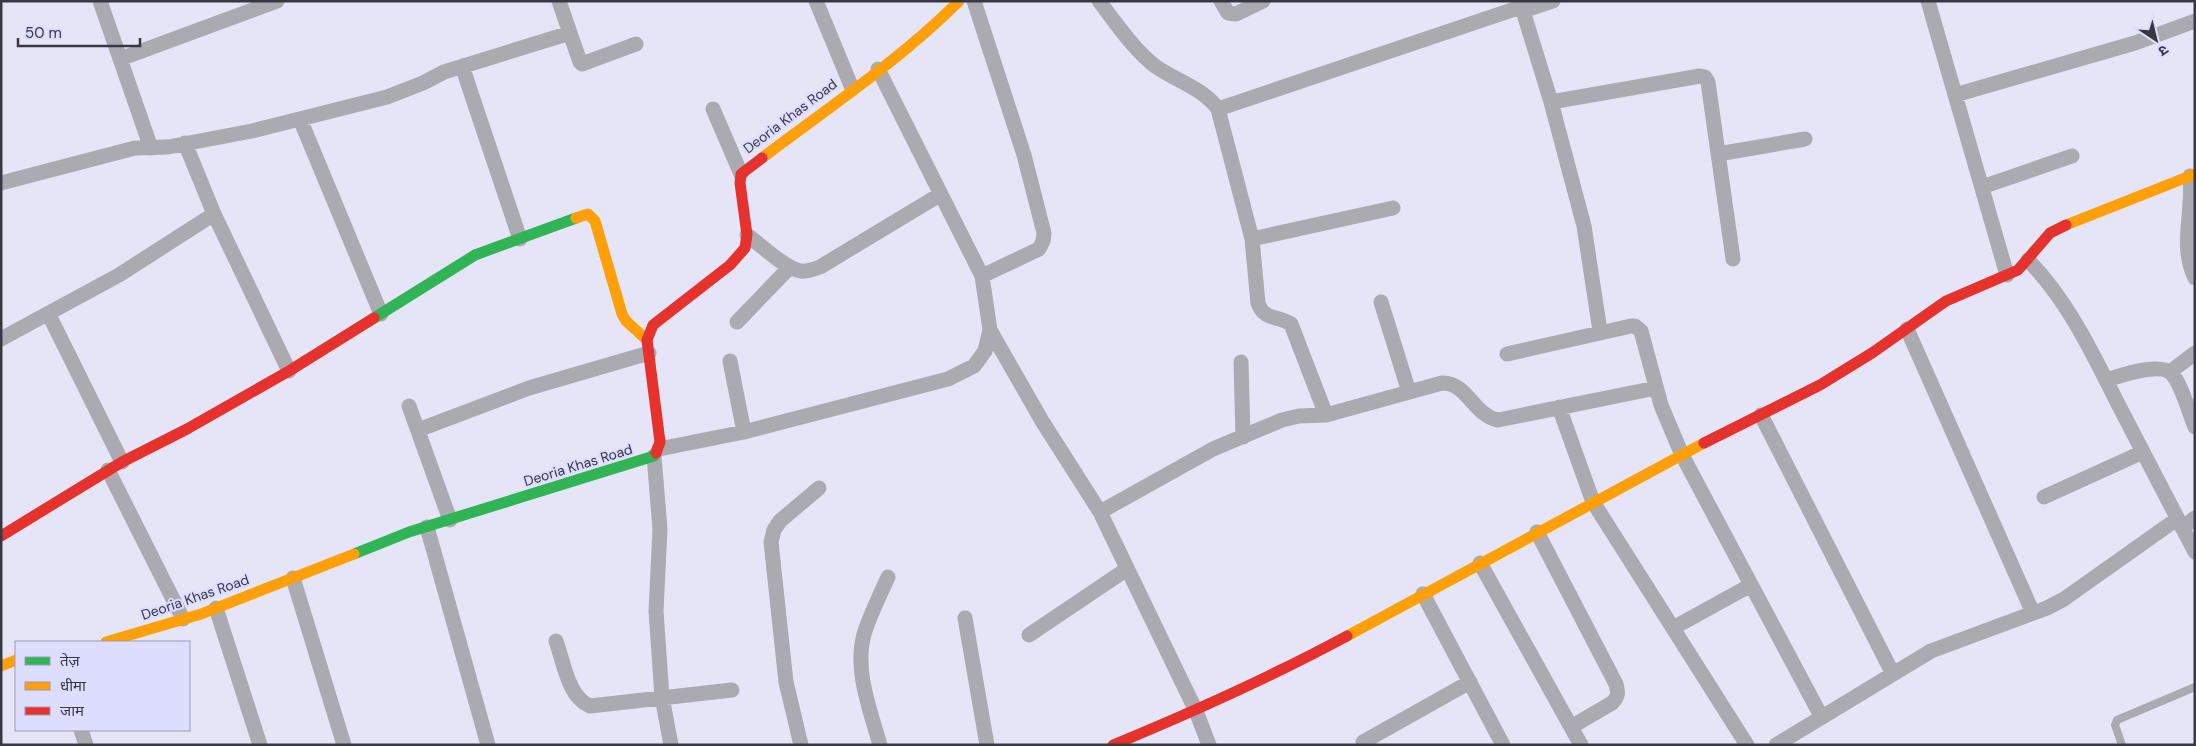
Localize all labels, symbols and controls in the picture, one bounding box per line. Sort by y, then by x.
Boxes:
scale bar [18,15,140,47]
north arrow [2131,15,2181,65]
text: 50 m [25,23,62,43]
text: उ [2154,41,2172,61]
street label: Deoria Khas Road [739,75,841,157]
street label: Deoria Khas Road [521,440,635,490]
street label: Deoria Khas Road [139,570,251,624]
legend [15,641,190,731]
text: तेज़ [60,651,81,671]
text: धीमा [60,676,87,696]
text: जाम [60,701,85,721]

